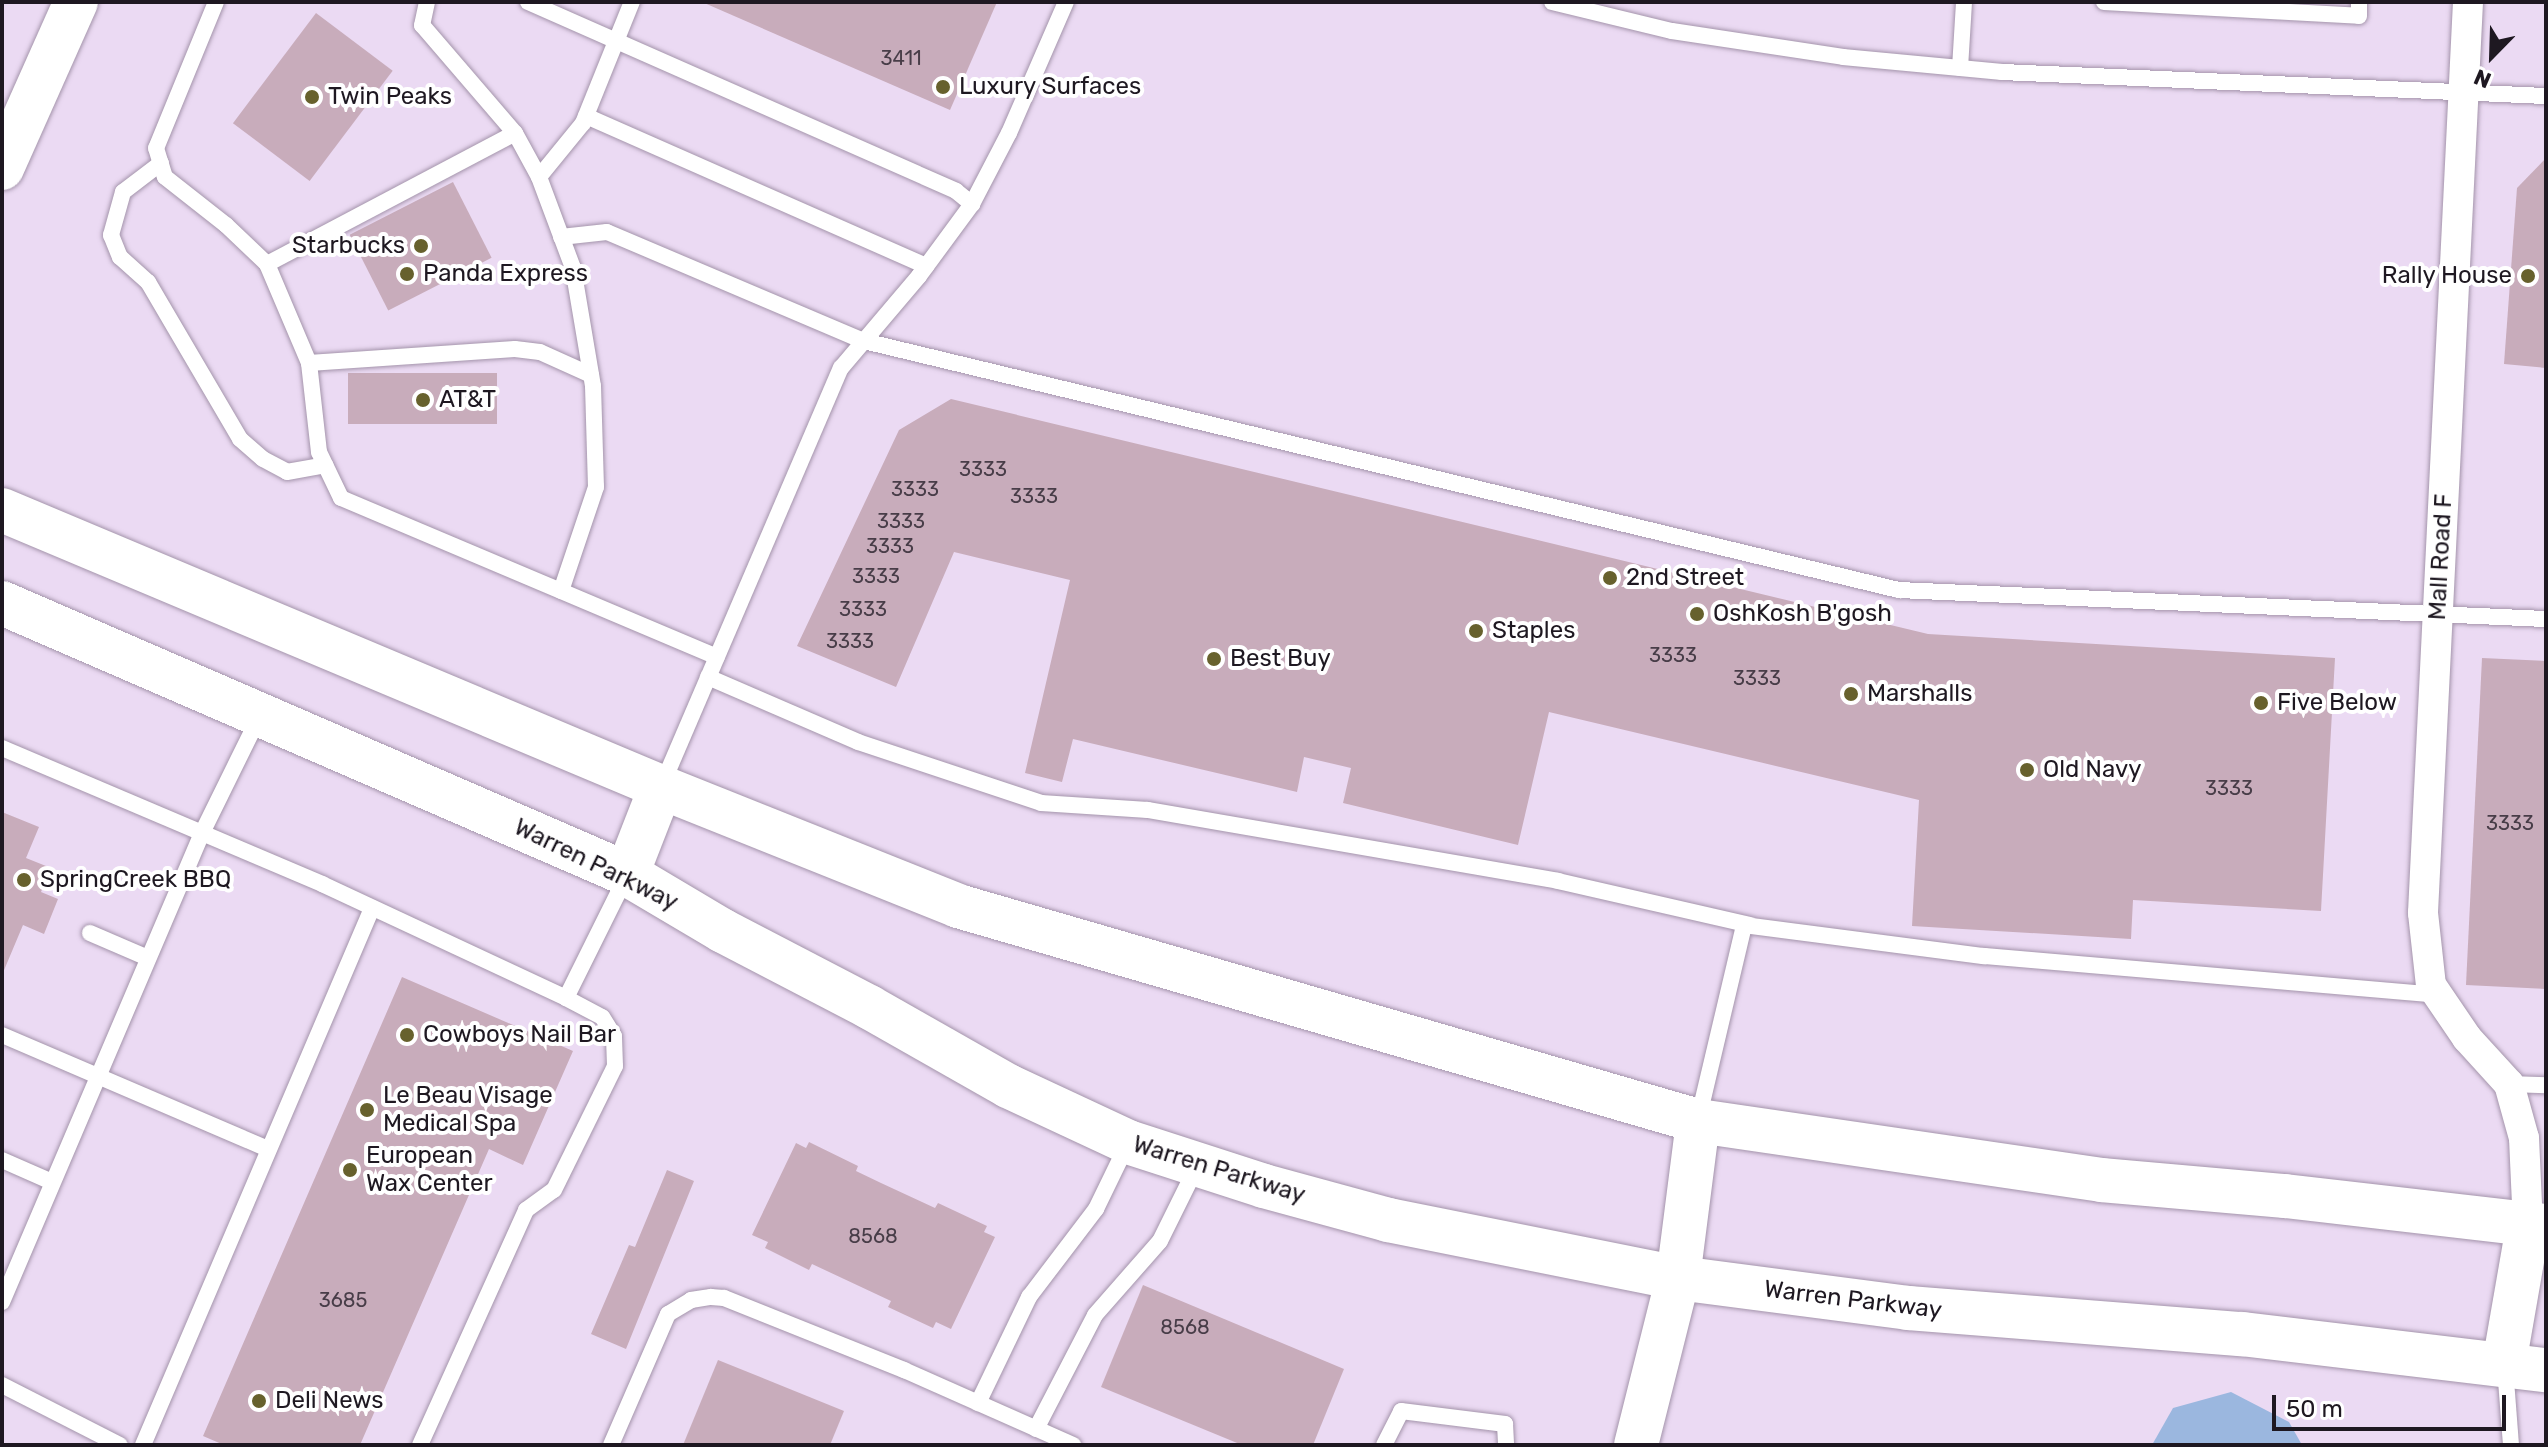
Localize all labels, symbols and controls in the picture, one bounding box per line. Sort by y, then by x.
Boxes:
north arrow [2452,16,2532,96]
house number: 3411 [880,46,922,70]
text: N [2470,63,2495,94]
place label: Luxury Surfaces [959,73,1142,101]
marker: Luxury Surfaces [934,78,952,96]
place label: Twin Peaks [328,83,452,111]
marker: Twin Peaks [303,88,321,106]
place label: Starbucks [292,232,405,260]
marker: Starbucks [412,237,430,255]
place label: Panda Express [423,260,588,288]
place label: Rally House [2381,262,2512,290]
marker: Panda Express [398,265,416,283]
marker: Rally House [2519,267,2537,285]
place label: AT&T [439,386,496,414]
marker: AT&T [414,391,432,409]
house number: 3333 [959,457,1007,481]
house number: 3333 [891,477,939,501]
house number: 3333 [1010,484,1058,508]
street label: Mall Road F [2423,493,2459,621]
house number: 3333 [877,509,925,533]
house number: 3333 [866,534,914,558]
house number: 3333 [852,564,900,588]
place label: 2nd Street [1626,564,1744,592]
marker: 2nd Street [1601,569,1619,587]
house number: 3333 [839,597,887,621]
place label: OshKosh B'gosh [1713,600,1892,628]
marker: OshKosh B'gosh [1688,605,1706,623]
place label: Staples [1492,617,1575,645]
marker: Staples [1467,622,1485,640]
house number: 3333 [826,629,874,653]
house number: 3333 [1649,643,1697,667]
place label: Best Buy [1230,645,1331,673]
marker: Best Buy [1205,650,1223,668]
house number: 3333 [1733,666,1781,690]
place label: Marshalls [1867,680,1972,708]
marker: Marshalls [1842,685,1860,703]
place label: Five Below [2277,689,2397,717]
marker: Five Below [2252,694,2270,712]
place label: Old Navy [2043,756,2141,784]
marker: Old Navy [2018,761,2036,779]
house number: 3333 [2205,776,2253,800]
house number: 3333 [2486,811,2534,835]
street label: Warren Parkway [509,813,683,917]
place label: SpringCreek BBQ [40,866,231,894]
marker: SpringCreek BBQ [15,871,33,889]
place label: Cowboys Nail Bar [423,1021,616,1049]
marker: Cowboys Nail Bar [398,1026,416,1044]
place label: Le Beau Visage Medical Spa [383,1082,553,1138]
marker: Le Beau Visage Medical Spa [358,1101,376,1119]
street label: Warren Parkway [1129,1130,1309,1210]
place label: European Wax Center [366,1142,492,1198]
marker: European Wax Center [341,1161,359,1179]
house number: 8568 [848,1224,898,1248]
street label: Warren Parkway [1762,1275,1944,1325]
house number: 3685 [319,1288,367,1312]
house number: 8568 [1160,1315,1210,1339]
scale bar [2276,1379,2510,1429]
place label: Deli News [275,1387,383,1415]
marker: Deli News [250,1392,268,1410]
text: 50 m [2286,1395,2343,1423]

